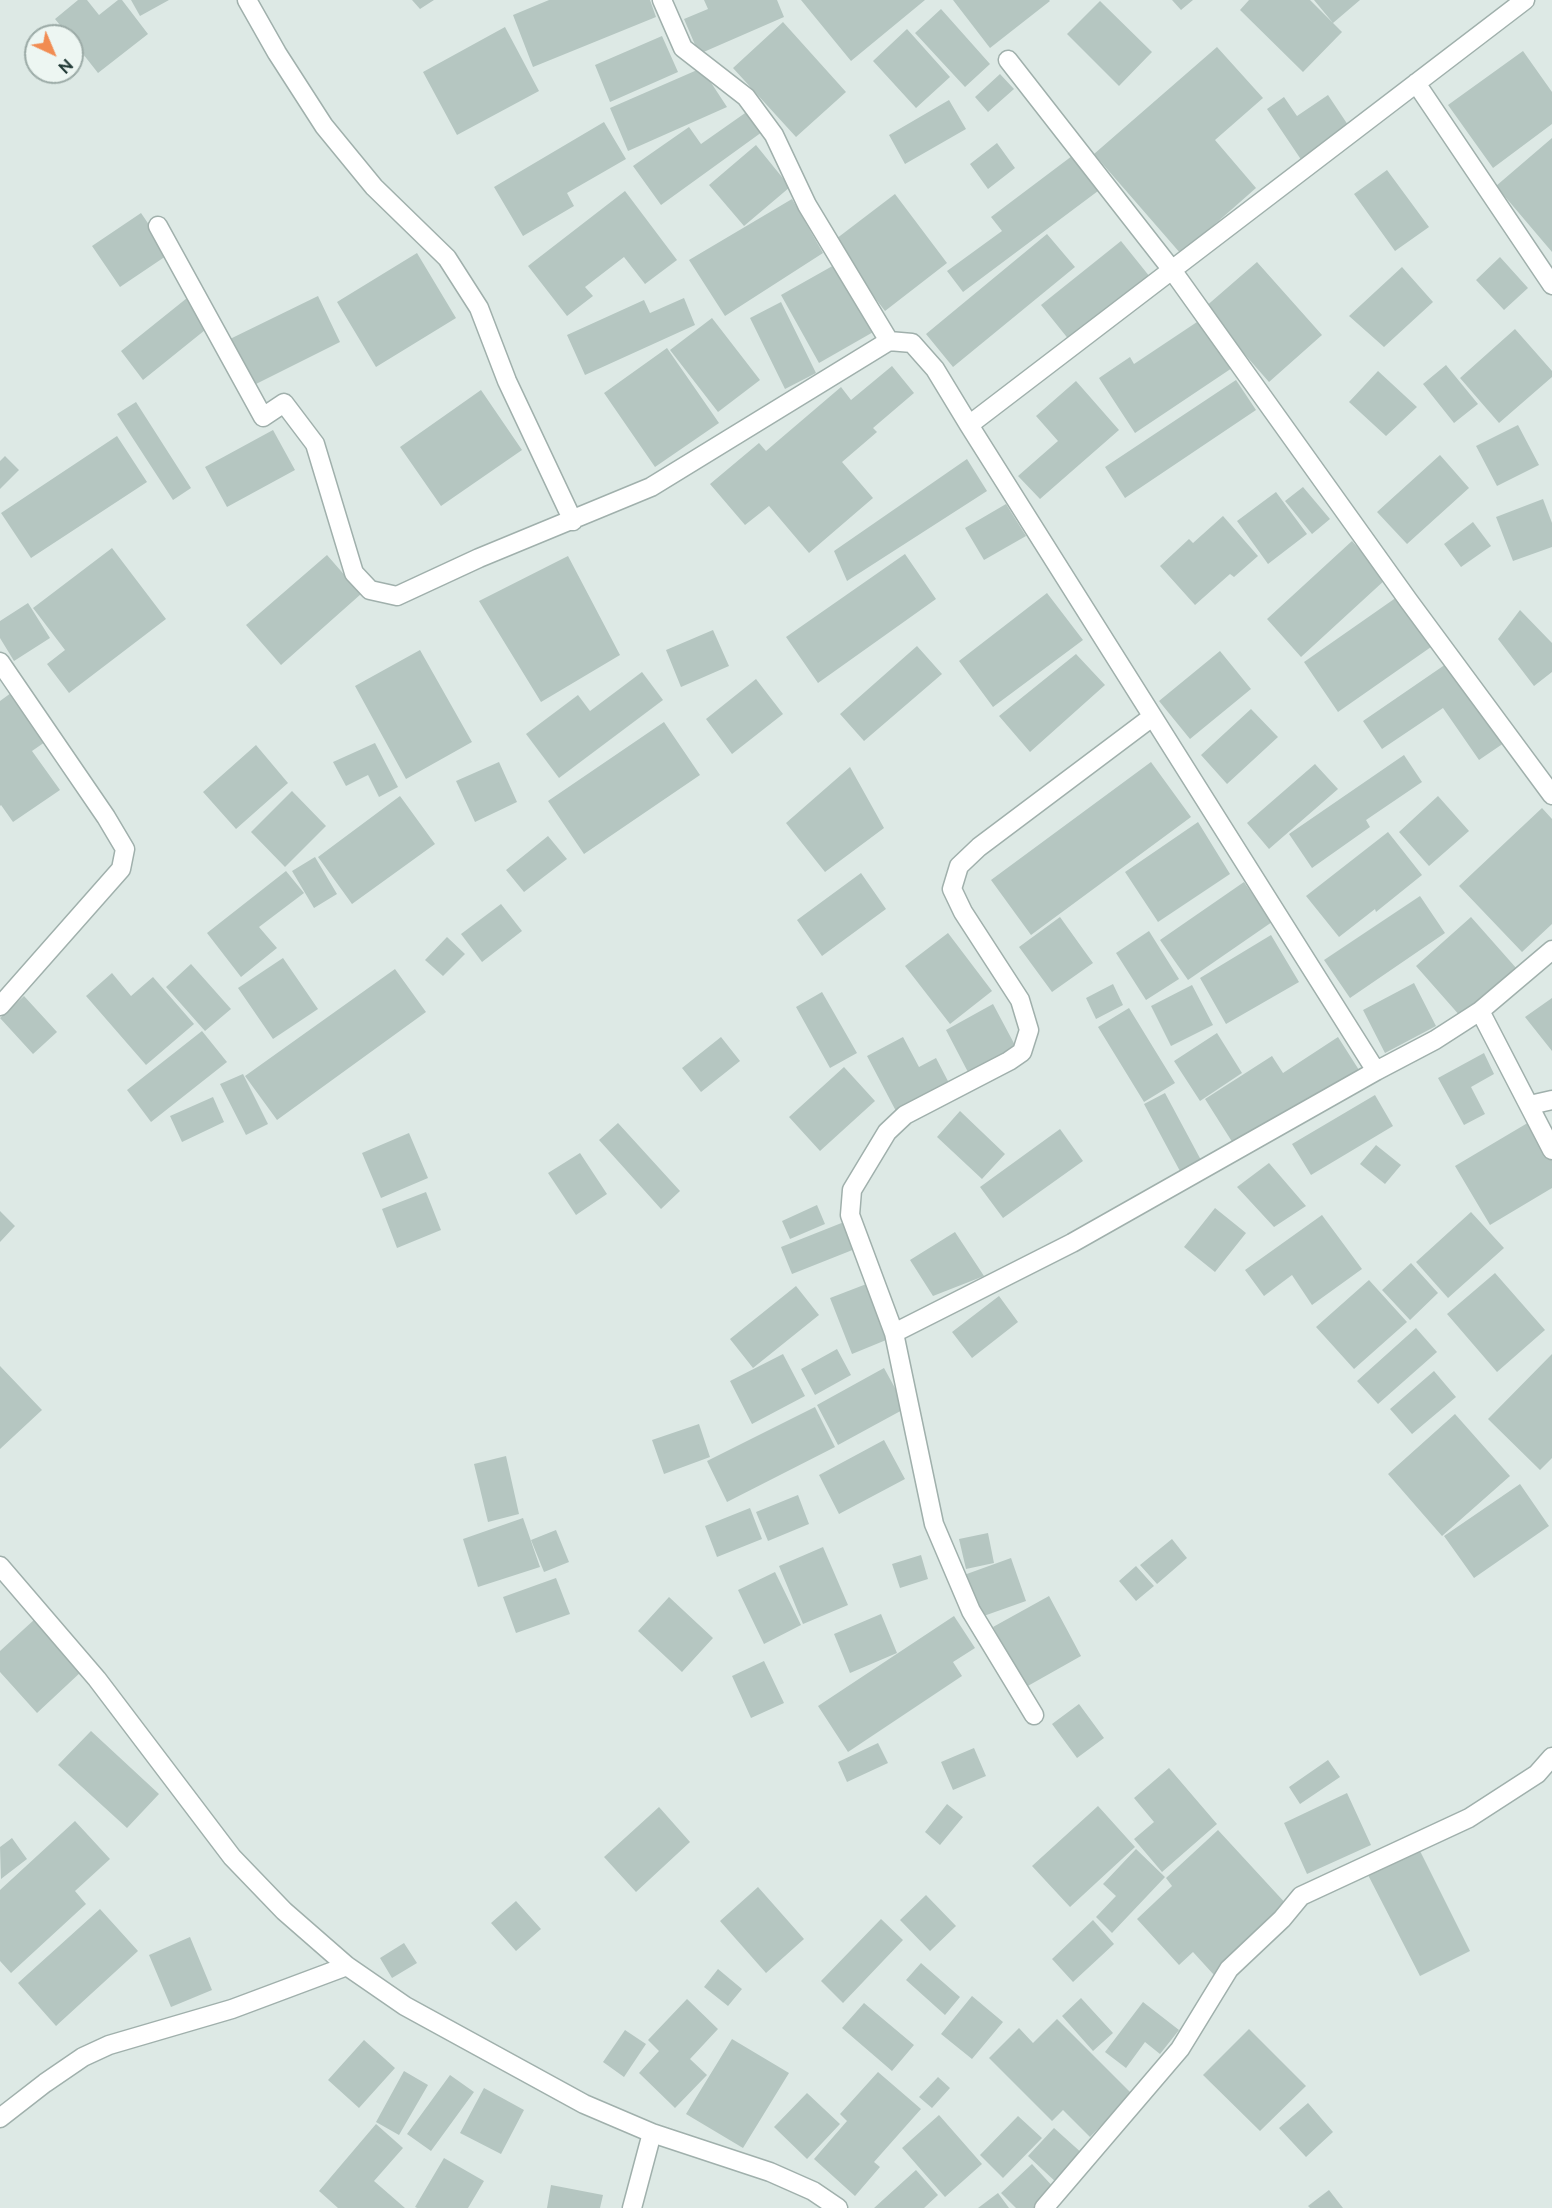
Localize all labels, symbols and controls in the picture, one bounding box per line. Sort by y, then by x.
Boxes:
north arrow [24,24,84,84]
text: N [54,55,76,77]

